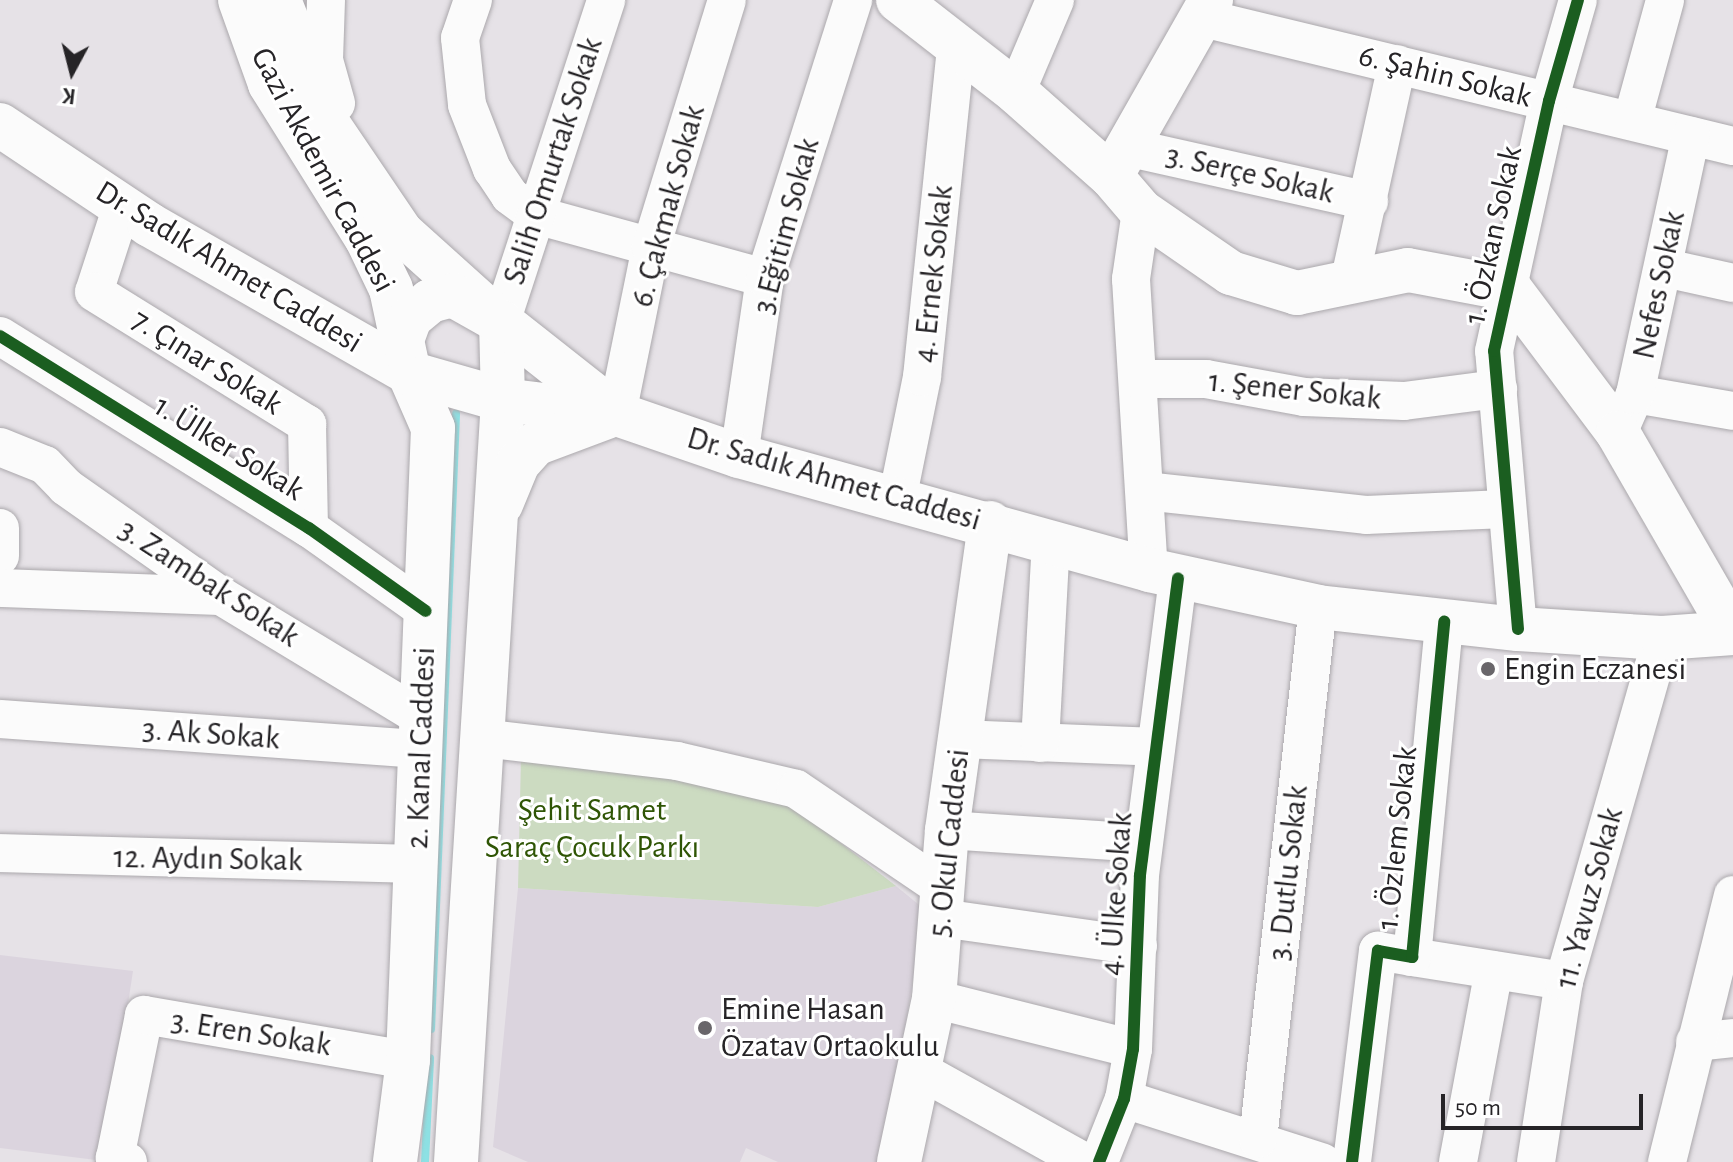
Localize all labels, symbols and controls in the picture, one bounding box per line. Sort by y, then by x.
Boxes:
north arrow [32,32,112,112]
street label: Salih Omurtak Sokak [495,33,611,289]
street label: 6. Şahin Sokak [1355,36,1535,116]
street label: Gazi Akdemir Caddesi [242,41,404,299]
text: K [61,84,77,108]
street label: 6. Çakmak Sokak [623,101,713,311]
street label: 3.Eğitim Sokak [744,134,828,318]
street label: 3. Serçe Sokak [1162,136,1338,212]
street label: 1. Özkan Sokak [1455,143,1531,327]
street label: Dr. Sadık Ahmet Caddesi [89,172,369,362]
street label: 4. Ernek Sokak [905,183,961,365]
street label: Nefes Sokak [1625,207,1693,363]
street label: 7. Çınar Sokak [125,301,289,423]
street label: 1. Şener Sokak [1207,362,1383,418]
street label: 1. Ülker Sokak [147,387,311,509]
street label: Dr. Sadık Ahmet Caddesi [683,419,985,539]
street label: 3. Zambak Sokak [112,510,306,656]
street label: 2. Kanal Caddesi [398,646,444,850]
place label: Engin Eczanesi [1504,650,1686,688]
marker: Engin Eczanesi [1479,660,1497,678]
street label: 3. Ak Sokak [141,710,281,758]
street label: 1. Özlem Sokak [1368,744,1426,932]
street label: 5. Okul Caddesi [920,747,978,939]
street label: 3. Dutlu Sokak [1260,783,1316,963]
park label: Şehit Samet Saraç Çocuk Parkı [485,792,699,867]
street label: 11. Yavuz Sokak [1546,803,1632,993]
street label: 4. Ülke Sokak [1091,811,1141,977]
street label: 12. Aydın Sokak [113,838,303,880]
place label: Emine Hasan Özatav Ortaokulu [721,991,939,1066]
street label: 3. Eren Sokak [168,1001,334,1065]
marker: Emine Hasan Özatav Ortaokulu [696,1019,714,1037]
scale bar [1445,1078,1647,1128]
text: 50 m [1455,1096,1501,1120]

